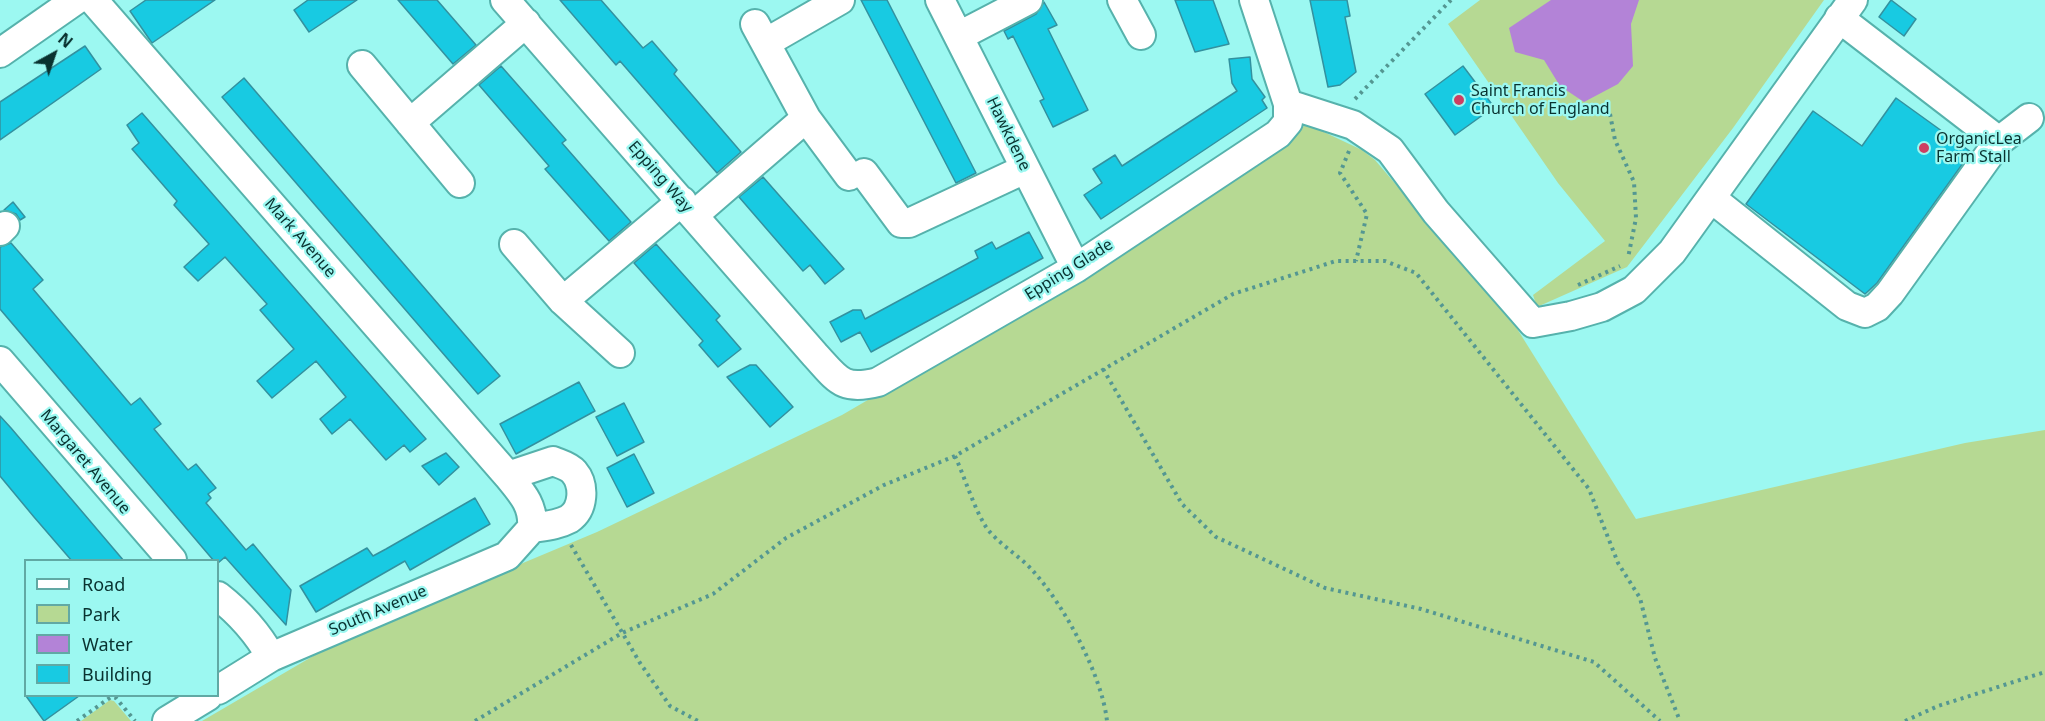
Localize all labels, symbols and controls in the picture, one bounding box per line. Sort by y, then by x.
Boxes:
north arrow [24,24,84,84]
text: N [54,28,78,53]
place label: Saint Francis Church of England [1471,81,1610,119]
marker: Saint Francis Church of England [1452,93,1466,107]
street label: Hawkdene [982,94,1034,174]
place label: OrganicLea Farm Stall [1936,129,2022,167]
street label: Epping Way [624,137,696,217]
marker: OrganicLea Farm Stall [1917,141,1931,155]
street label: Mark Avenue [260,194,340,282]
street label: Epping Glade [1021,235,1117,305]
street label: Margaret Avenue [36,406,134,518]
legend [24,559,219,697]
text: Road [82,572,125,596]
street label: South Avenue [326,582,430,640]
text: Park [82,602,120,626]
text: Water [82,632,133,656]
text: Building [82,662,152,686]

